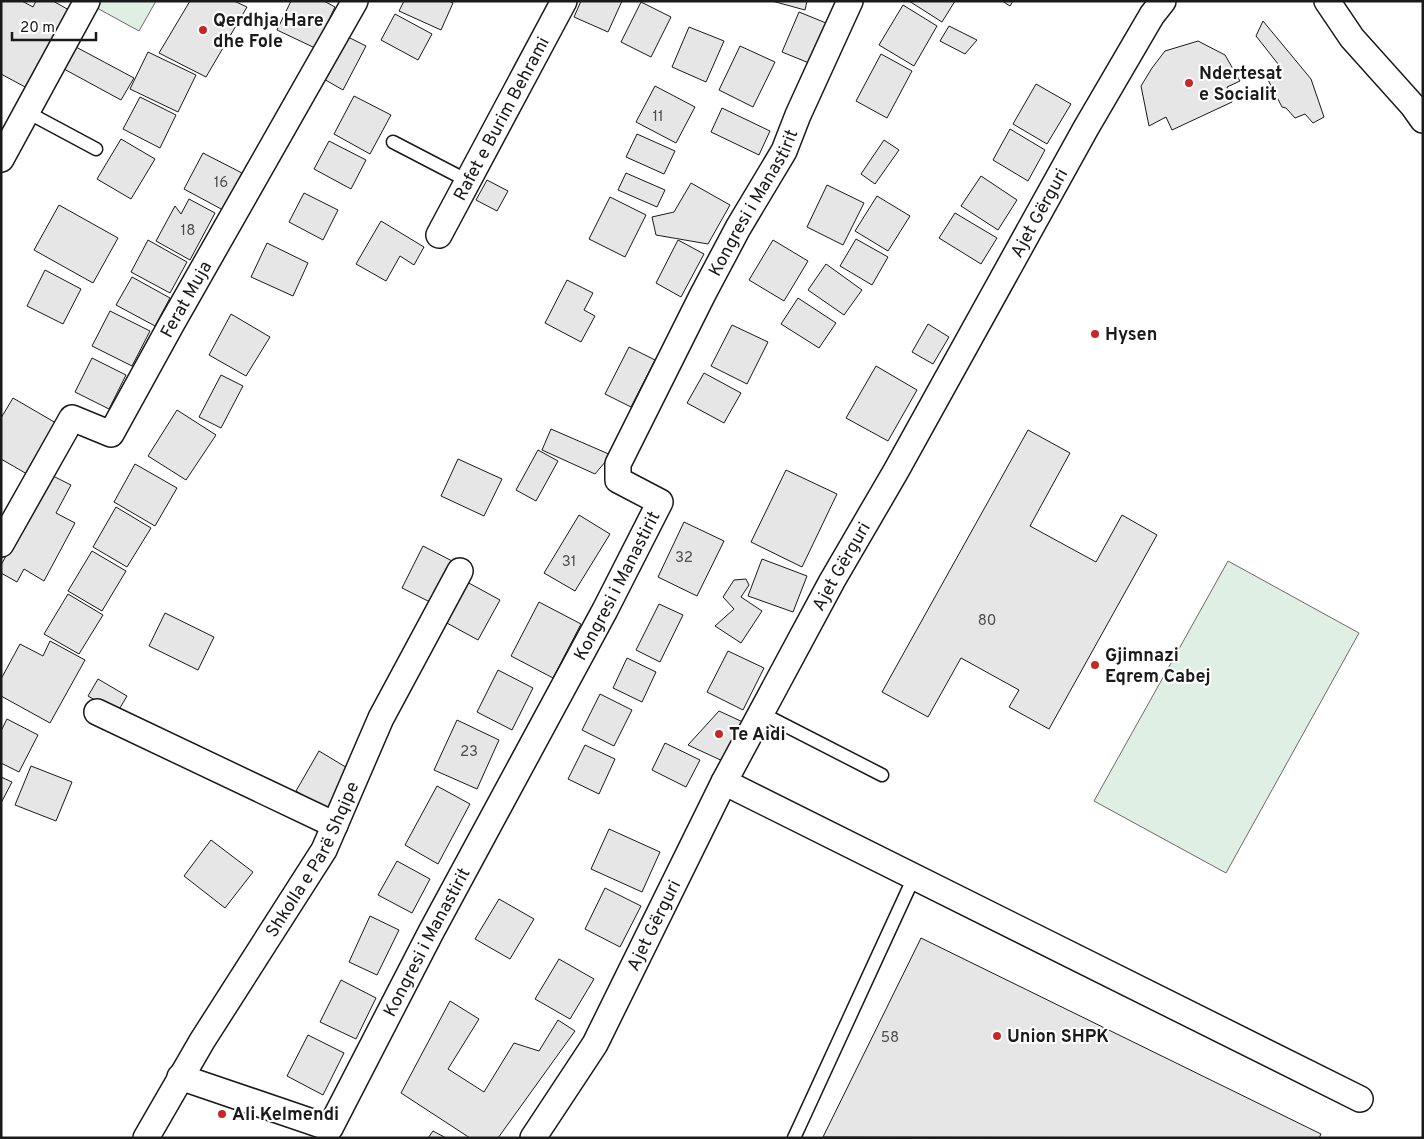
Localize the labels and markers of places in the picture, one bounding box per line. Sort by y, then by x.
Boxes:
place label: Qerdhja Hare dhe Fole [213,10,324,54]
marker: Qerdhja Hare dhe Fole [197,24,209,36]
place label: Ndertesat e Socialit [1199,63,1282,107]
marker: Ndertesat e Socialit [1183,77,1195,89]
place label: Hysen [1105,324,1157,347]
marker: Hysen [1089,328,1101,340]
place label: Gjimnazi Eqrem Cabej [1105,645,1211,689]
marker: Gjimnazi Eqrem Cabej [1089,659,1101,671]
place label: Te Aidi [729,724,786,747]
marker: Te Aidi [713,728,725,740]
place label: Union SHPK [1007,1026,1109,1049]
marker: Union SHPK [991,1030,1003,1042]
place label: Ali Kelmendi [232,1104,339,1127]
marker: Ali Kelmendi [216,1108,228,1120]

